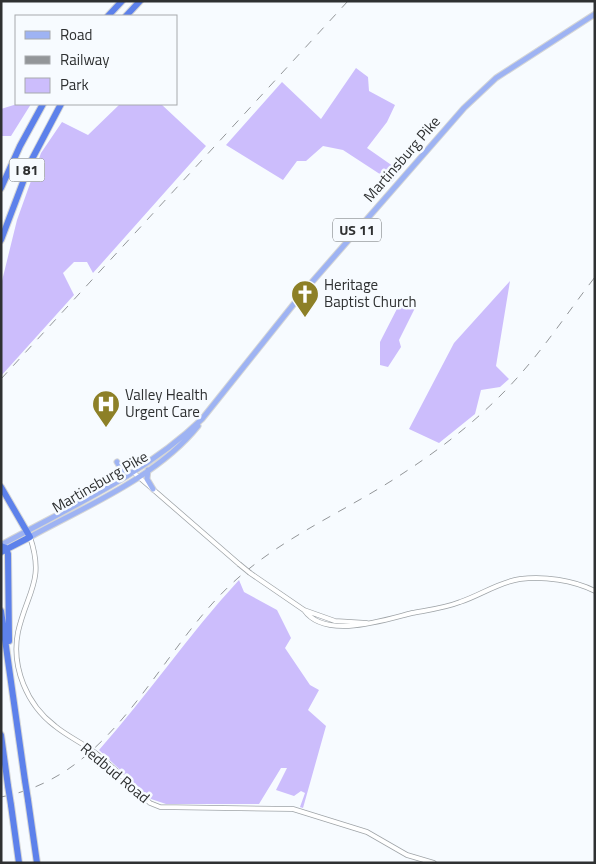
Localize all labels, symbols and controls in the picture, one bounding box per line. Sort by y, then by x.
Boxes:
legend [15,15,178,105]
text: Road [60,23,92,46]
text: Railway [60,48,110,71]
text: Park [60,73,89,96]
street label: Martinsburg Pike [358,111,446,207]
road number: I 81 [10,158,44,182]
road number: US 11 [333,218,381,242]
place label: Heritage Baptist Church [324,273,417,313]
church icon: Heritage Baptist Church [290,279,320,318]
place label: Valley Health Urgent Care [125,383,208,423]
hospital icon: Valley Health Urgent Care [91,389,121,428]
street label: Martinsburg Pike [47,445,152,518]
street label: Redbud Road [76,737,155,808]

